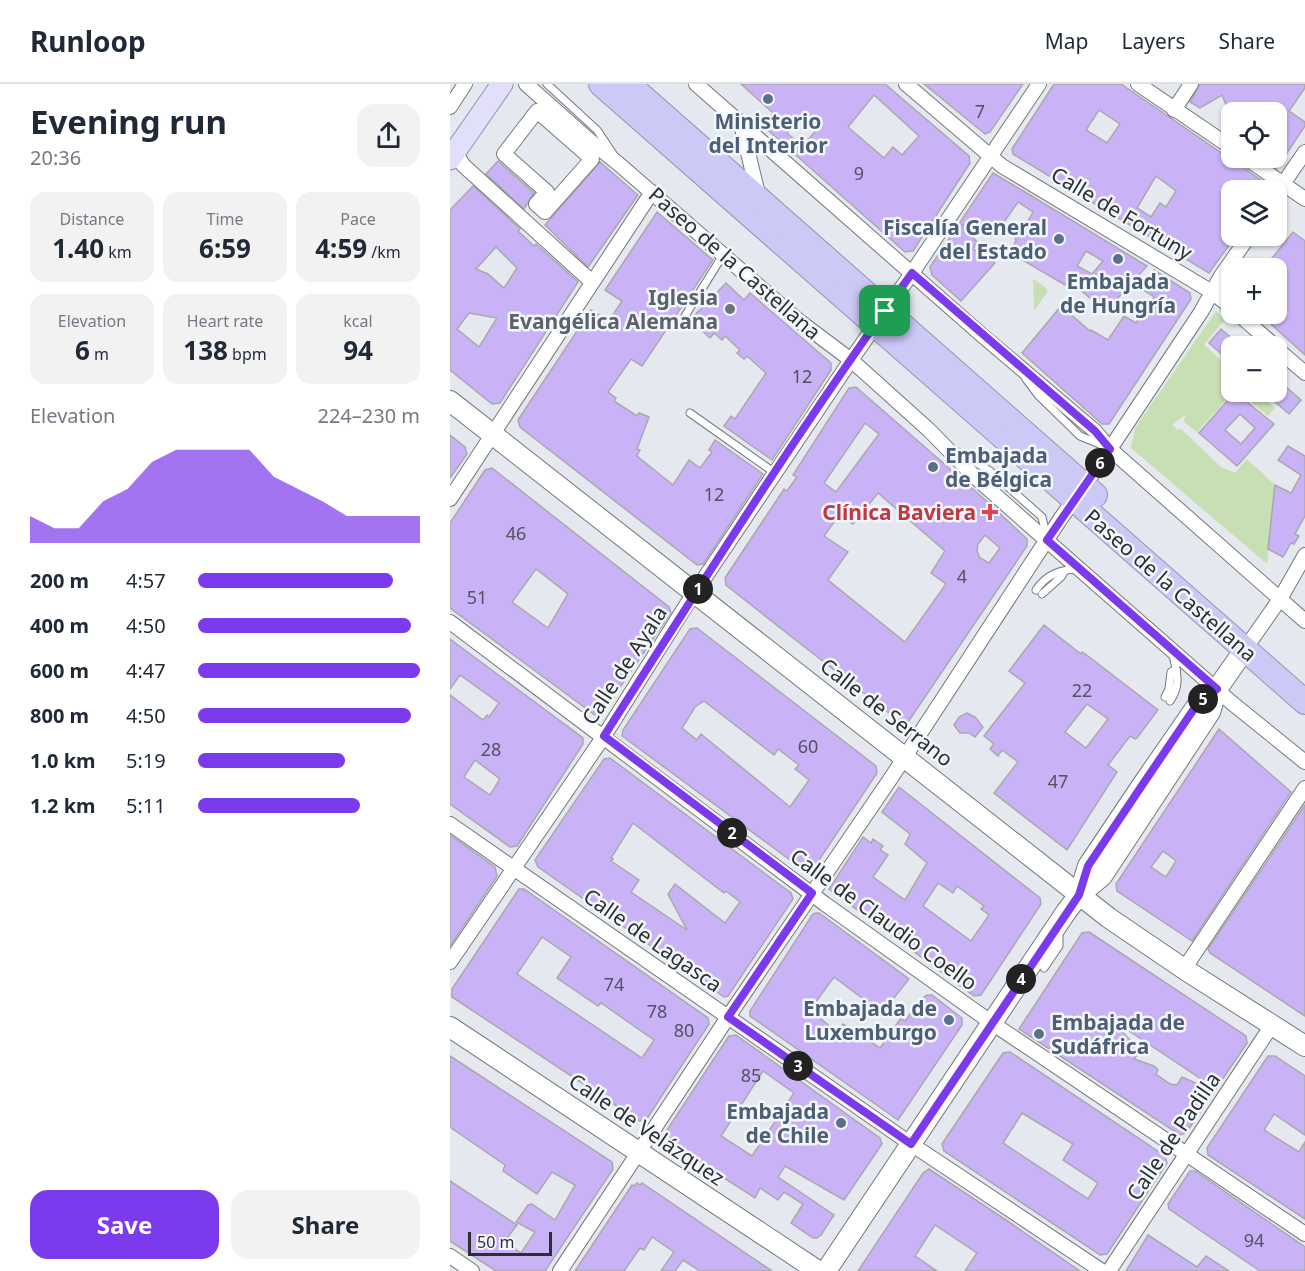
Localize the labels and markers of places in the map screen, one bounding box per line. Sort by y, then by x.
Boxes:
marker: Ministerio del Interior [761,92,775,106]
place label: Ministerio del Interior [708,107,828,159]
place label: Fiscalía General del Estado [883,213,1047,265]
marker: Fiscalía General del Estado [1052,232,1066,246]
marker: Embajada de Hungría [1111,252,1125,266]
place label: Embajada de Hungría [1060,267,1176,319]
place label: Iglesia Evangélica Alemana [508,283,718,335]
pin [859,285,910,336]
marker: Iglesia Evangélica Alemana [723,302,737,316]
place label: Embajada de Bélgica [945,441,1052,493]
pin: 6 [1085,448,1115,478]
marker: Embajada de Bélgica [926,460,940,474]
place label: Clínica Baviera [822,498,976,526]
marker: Clínica Baviera [981,503,999,521]
pin: 1 [683,574,713,604]
pin: 5 [1188,684,1218,714]
pin: 2 [717,818,747,848]
pin: 4 [1006,964,1036,994]
place label: Embajada de Luxemburgo [803,994,937,1046]
place label: Embajada de Sudáfrica [1051,1008,1185,1060]
marker: Embajada de Luxemburgo [942,1013,956,1027]
marker: Embajada de Sudáfrica [1032,1027,1046,1041]
pin: 3 [783,1051,813,1081]
place label: Embajada de Chile [726,1097,829,1149]
marker: Embajada de Chile [834,1116,848,1130]

